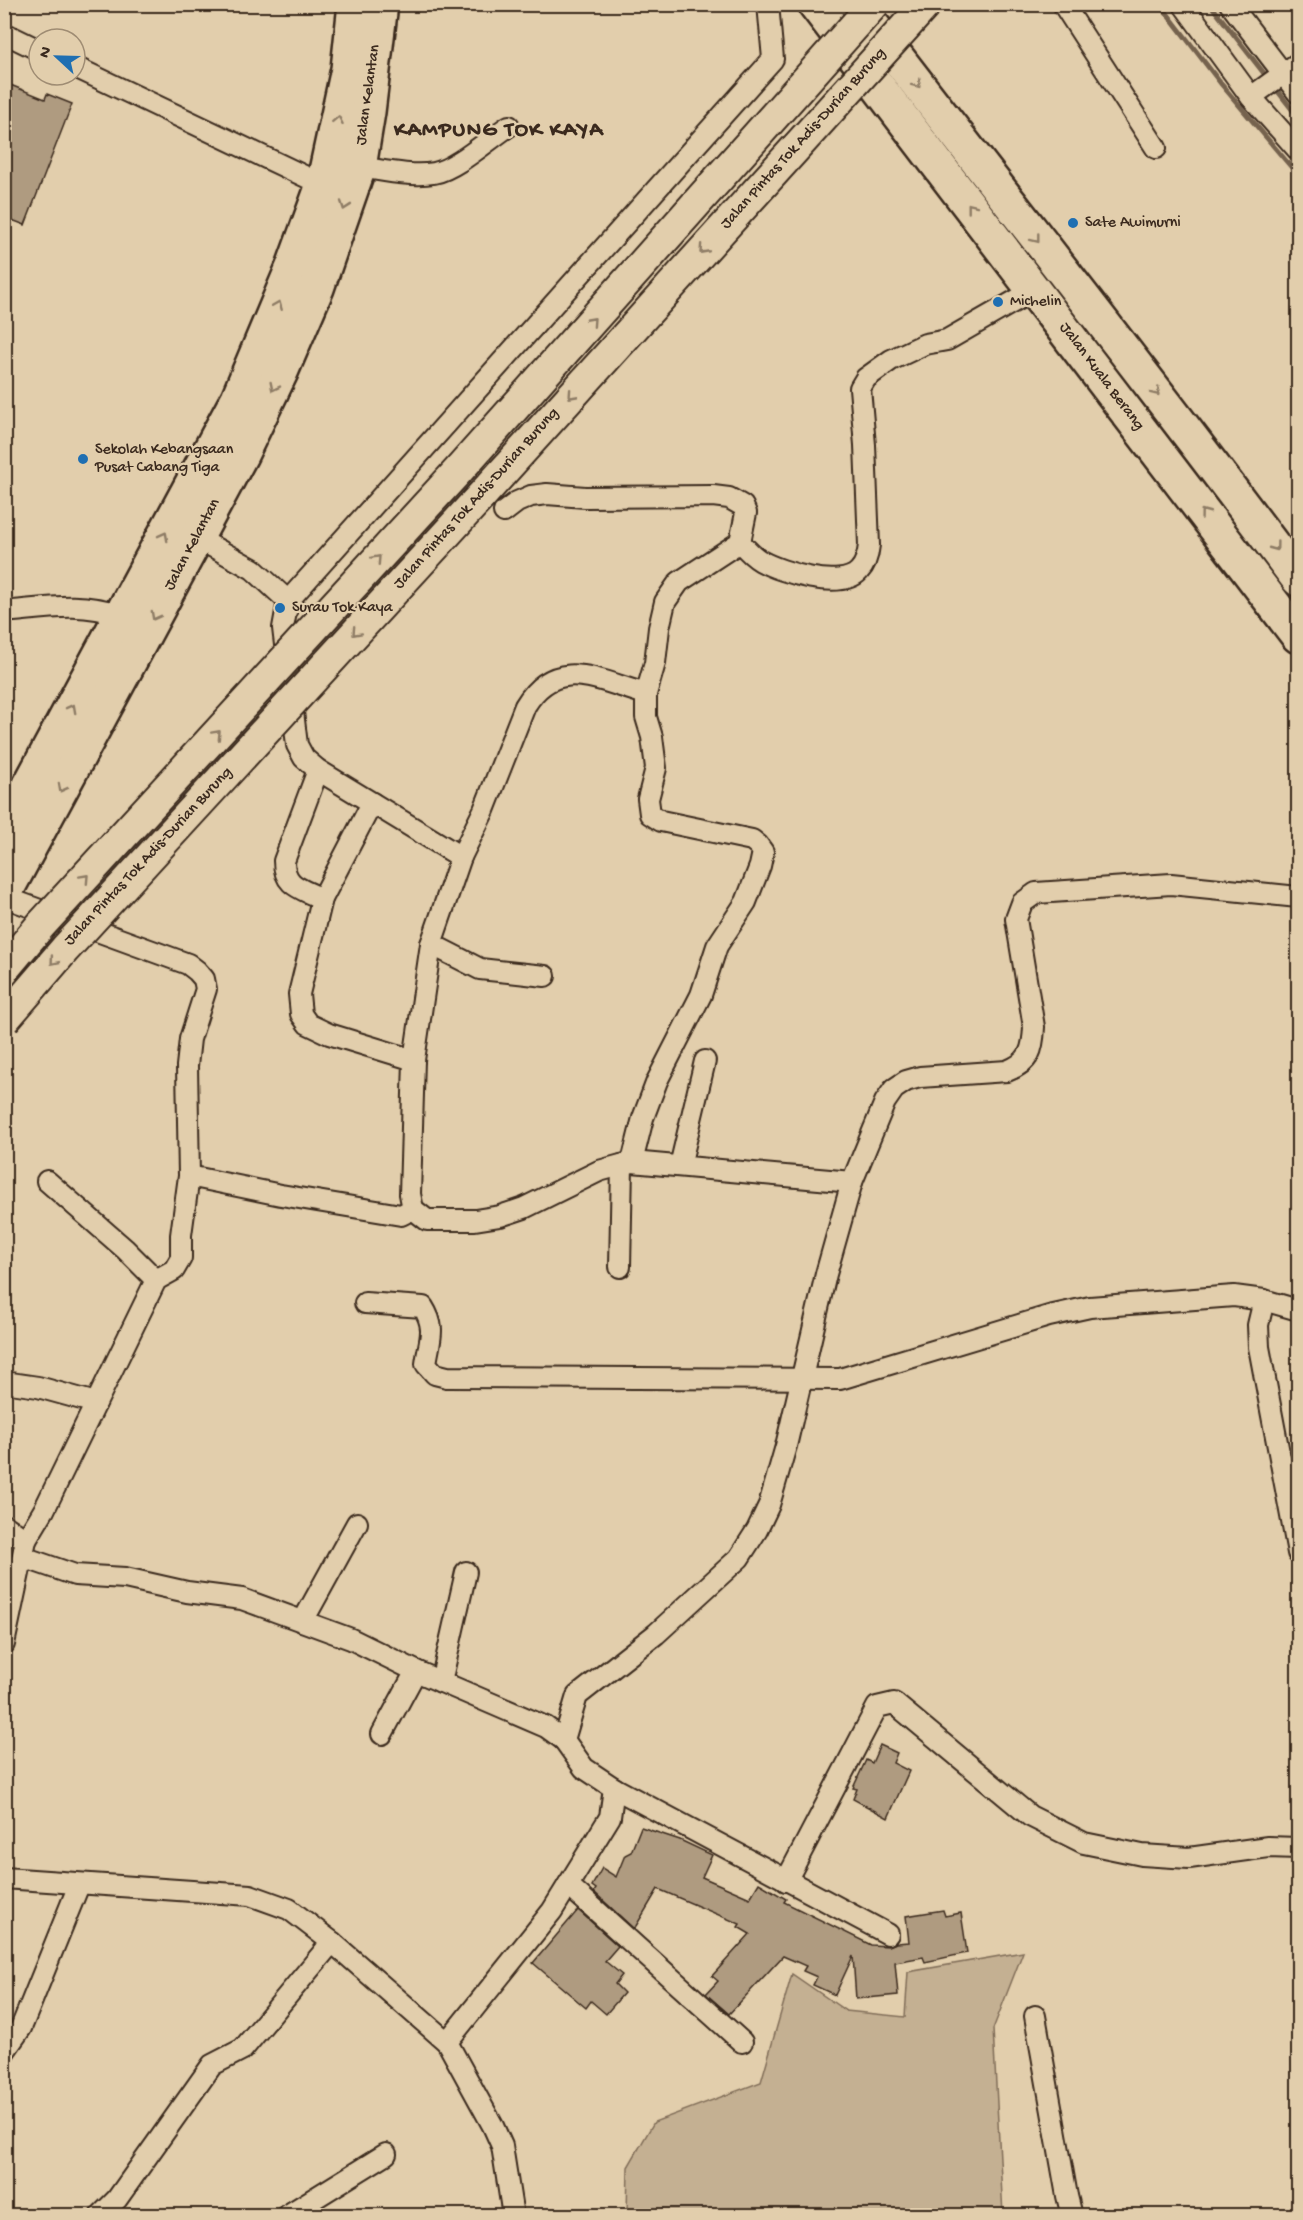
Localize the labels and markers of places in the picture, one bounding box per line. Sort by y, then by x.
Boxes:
place label: Sate Awimurni [1085,214,1181,233]
marker: Sate Awimurni [1066,216,1080,230]
place label: Michelin [1010,293,1062,312]
marker: Michelin [991,295,1005,309]
place label: Sekolah Kebangsaan Pusat Cabang Tiga [94,441,234,478]
marker: Sekolah Kebangsaan Pusat Cabang Tiga [76,452,90,466]
place label: Surau Tok Kaya [292,599,394,618]
marker: Surau Tok Kaya [273,601,287,615]

